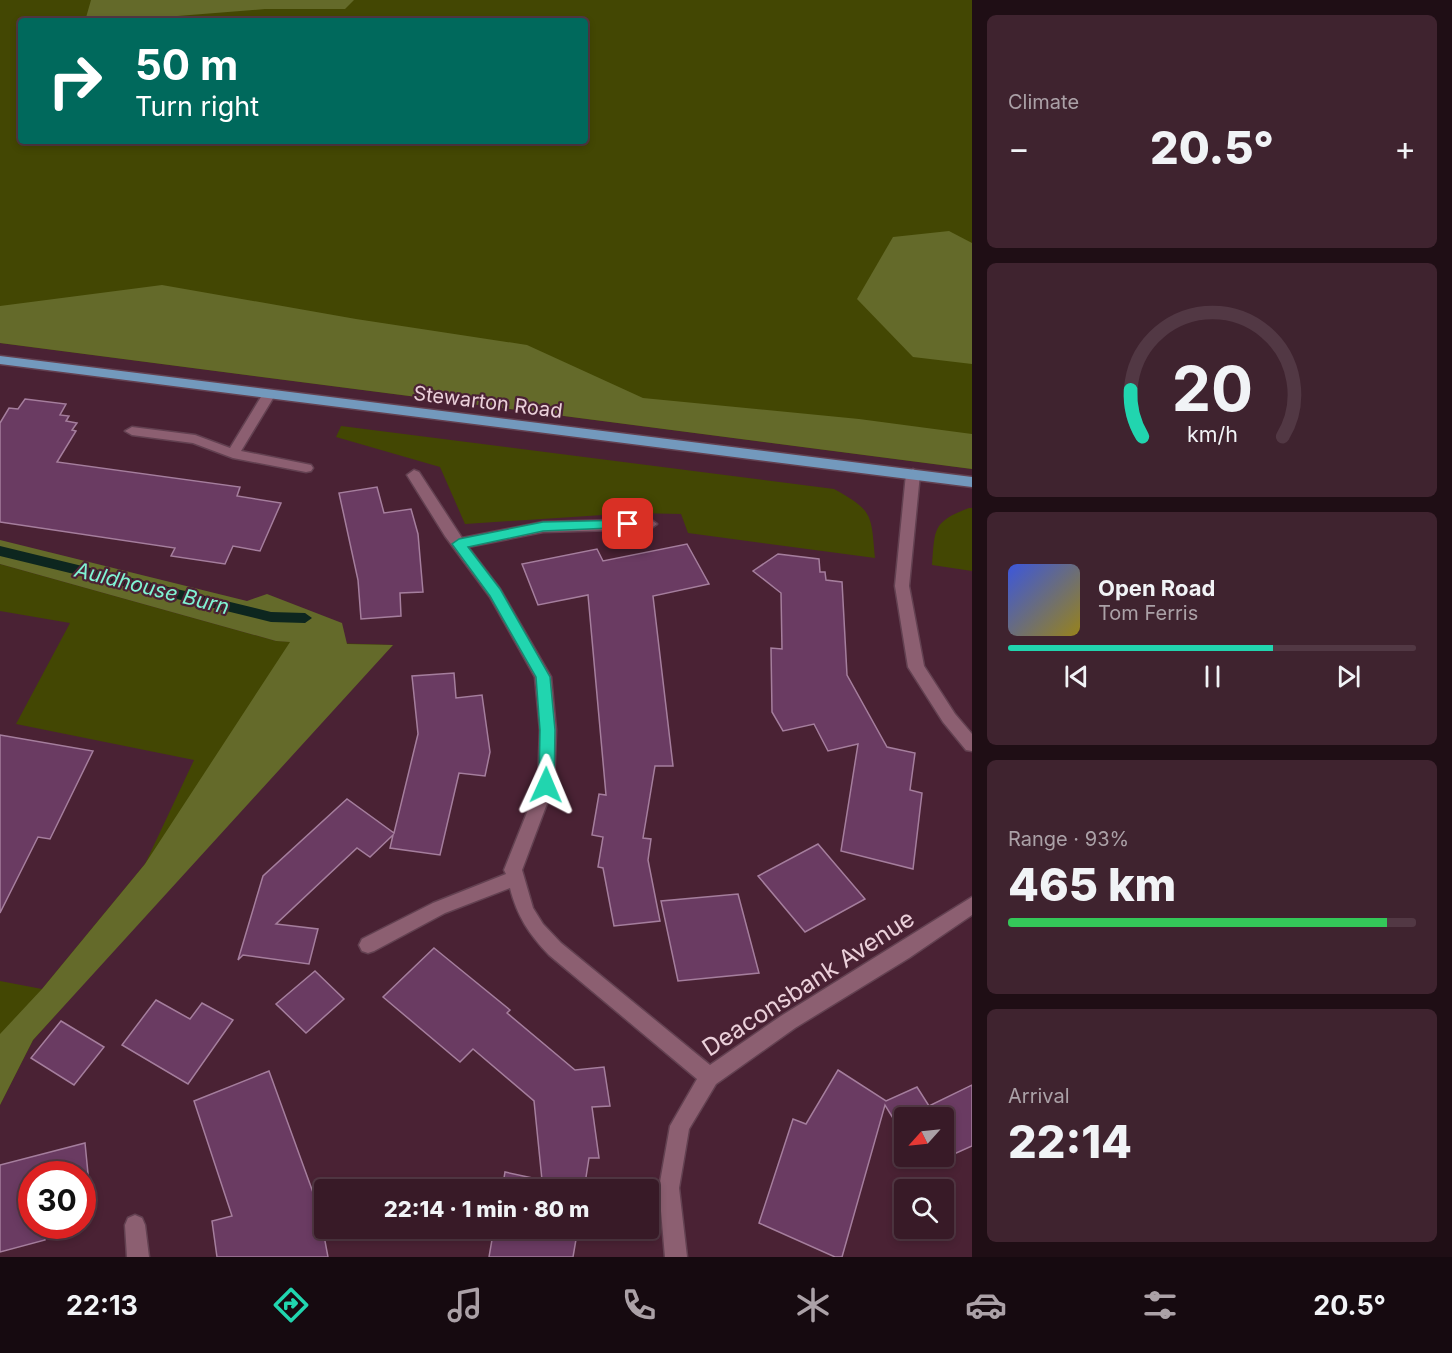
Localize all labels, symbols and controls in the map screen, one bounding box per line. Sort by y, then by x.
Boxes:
text: 50 m [135,39,238,90]
icon: right [36,42,114,120]
text: Turn right [135,90,259,123]
text: Climate [1008,90,1079,114]
text: 20.5° [1150,120,1274,175]
text: − [1008,128,1030,168]
text: + [1394,128,1416,168]
text: 20 [1171,351,1253,426]
street label: Stewarton Road [412,381,564,423]
text: km/h [1187,422,1237,448]
pin [602,498,653,549]
icon: arrive [611,507,644,540]
water label: Auldhouse Burn [71,556,232,619]
text: Open Road [1098,575,1215,601]
text: Tom Ferris [1098,601,1198,625]
icon: previous [1060,660,1093,693]
icon: pause [1196,660,1229,693]
icon: next [1332,660,1365,693]
position arrow [514,753,578,817]
text: Range · 93% [1008,827,1129,851]
text: 465 km [1008,857,1176,912]
street label: Deaconsbank Avenue [697,904,919,1062]
text: Arrival [1008,1084,1070,1108]
north arrow [894,1107,954,1167]
map controls [894,1107,954,1239]
text: 22:14 [1008,1114,1132,1169]
speed limit sign: 30 [18,1161,96,1239]
button: search [894,1179,954,1239]
text: 22:14 · 1 min · 80 m [384,1196,589,1222]
icon: directions [270,1284,312,1326]
icon: music [444,1284,486,1326]
icon: phone [618,1284,660,1326]
icon: climate [792,1284,834,1326]
icon: car [965,1284,1007,1326]
icon: filters [1139,1284,1181,1326]
text: 22:13 [66,1289,138,1322]
text: 20.5° [1313,1289,1386,1322]

